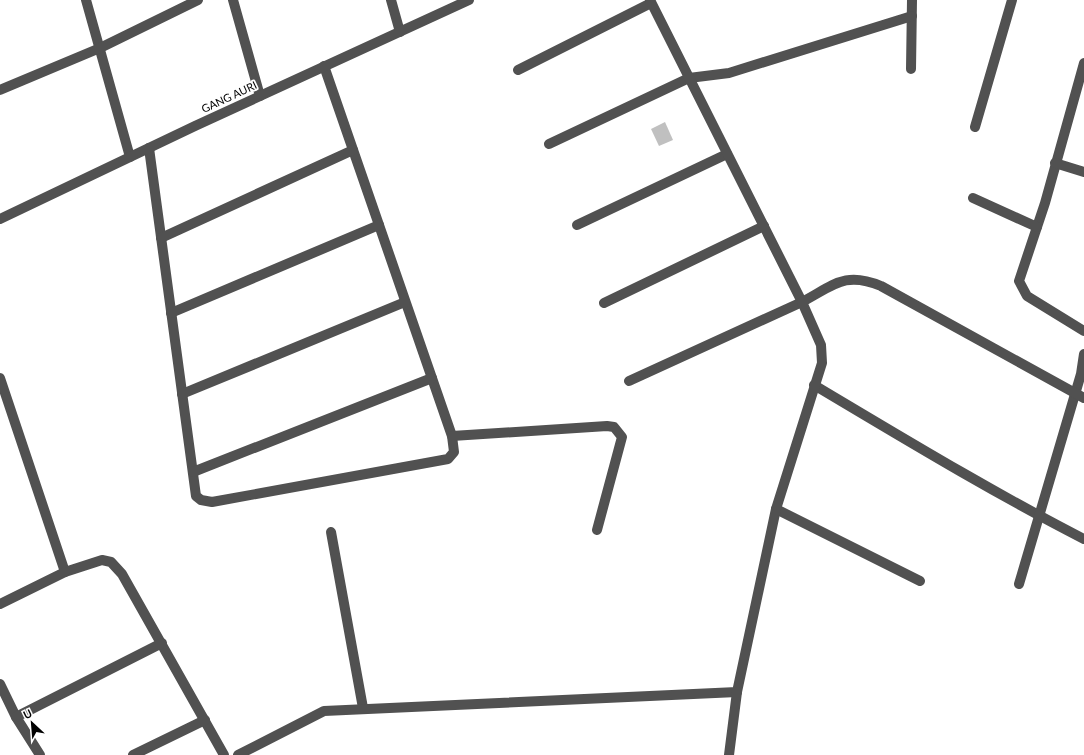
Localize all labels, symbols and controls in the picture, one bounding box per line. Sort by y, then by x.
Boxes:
street label: GANG AURI [199,78,259,115]
north arrow [12,703,52,743]
text: U [21,706,34,721]

